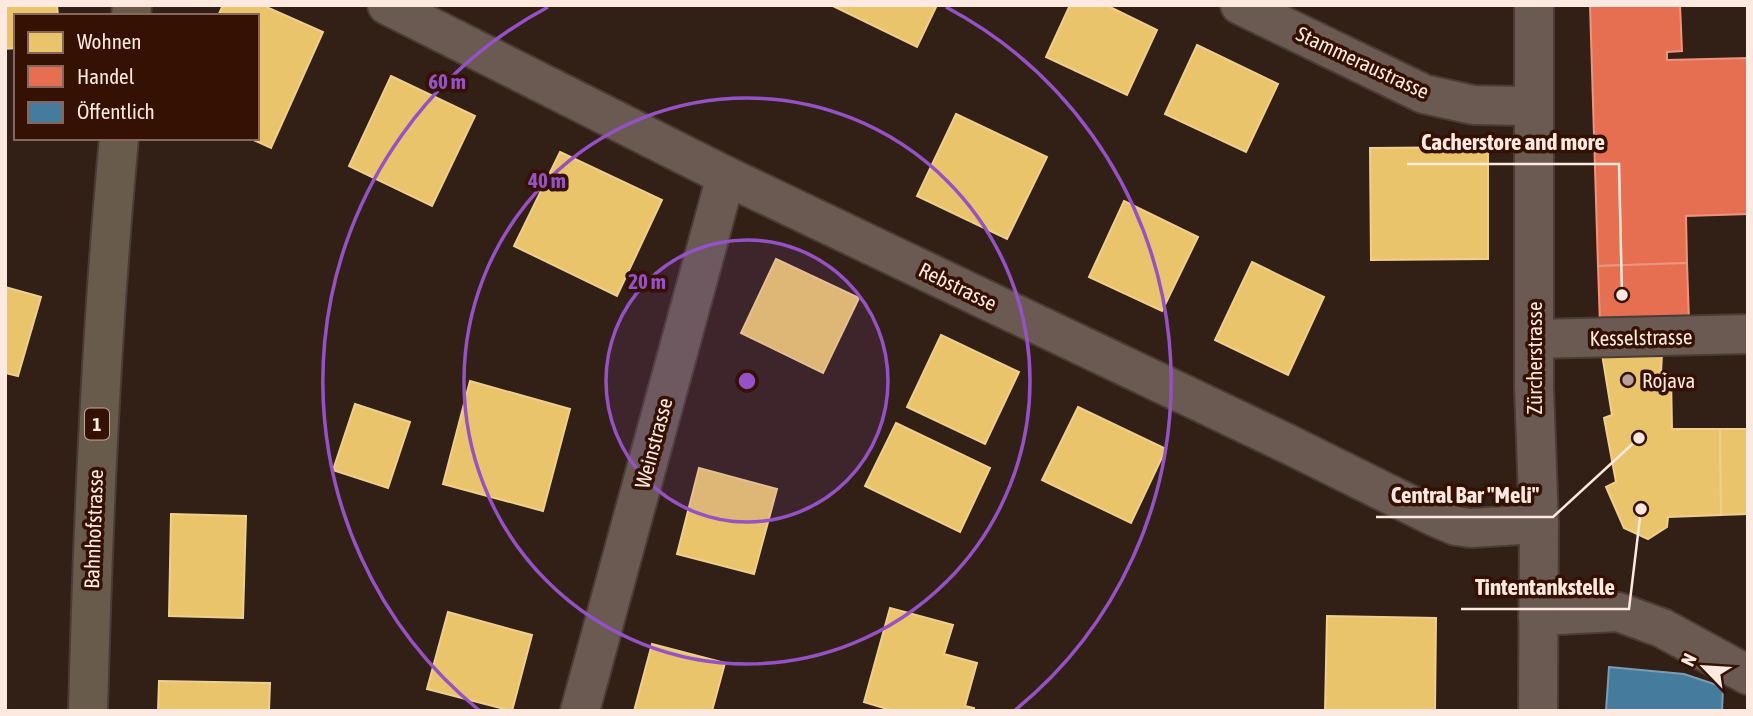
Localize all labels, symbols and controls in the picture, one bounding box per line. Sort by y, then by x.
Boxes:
legend [14,14,259,140]
street label: Stammeraustrasse [1293,21,1433,103]
text: Wohnen [77,29,142,53]
text: Handel [77,64,135,88]
text: 60 m [428,69,466,93]
text: Öffentlich [77,99,155,123]
callout: Cacherstore and more [1407,120,1619,164]
text: Cacherstore and more [1421,129,1605,155]
text: 40 m [527,168,566,192]
street label: Rebstrasse [915,257,1001,315]
text: 20 m [628,269,666,293]
street label: Zürcherstrasse [1522,302,1546,414]
street label: Kesselstrasse [1589,324,1693,350]
place label: Rojava [1642,368,1695,392]
centre of rings [735,369,759,393]
marker: Rojava [1620,372,1636,388]
street label: Weinstrasse [629,395,677,491]
road number: 1 [85,408,109,440]
street label: Bahnhofstrasse [79,469,107,589]
callout: Central Bar "Meli" [1376,473,1553,517]
text: Central Bar "Meli" [1391,482,1540,508]
callout: Tintentankstelle [1461,565,1629,609]
text: Tintentankstelle [1475,574,1615,600]
north arrow [1669,632,1739,702]
text: N [1676,650,1701,670]

